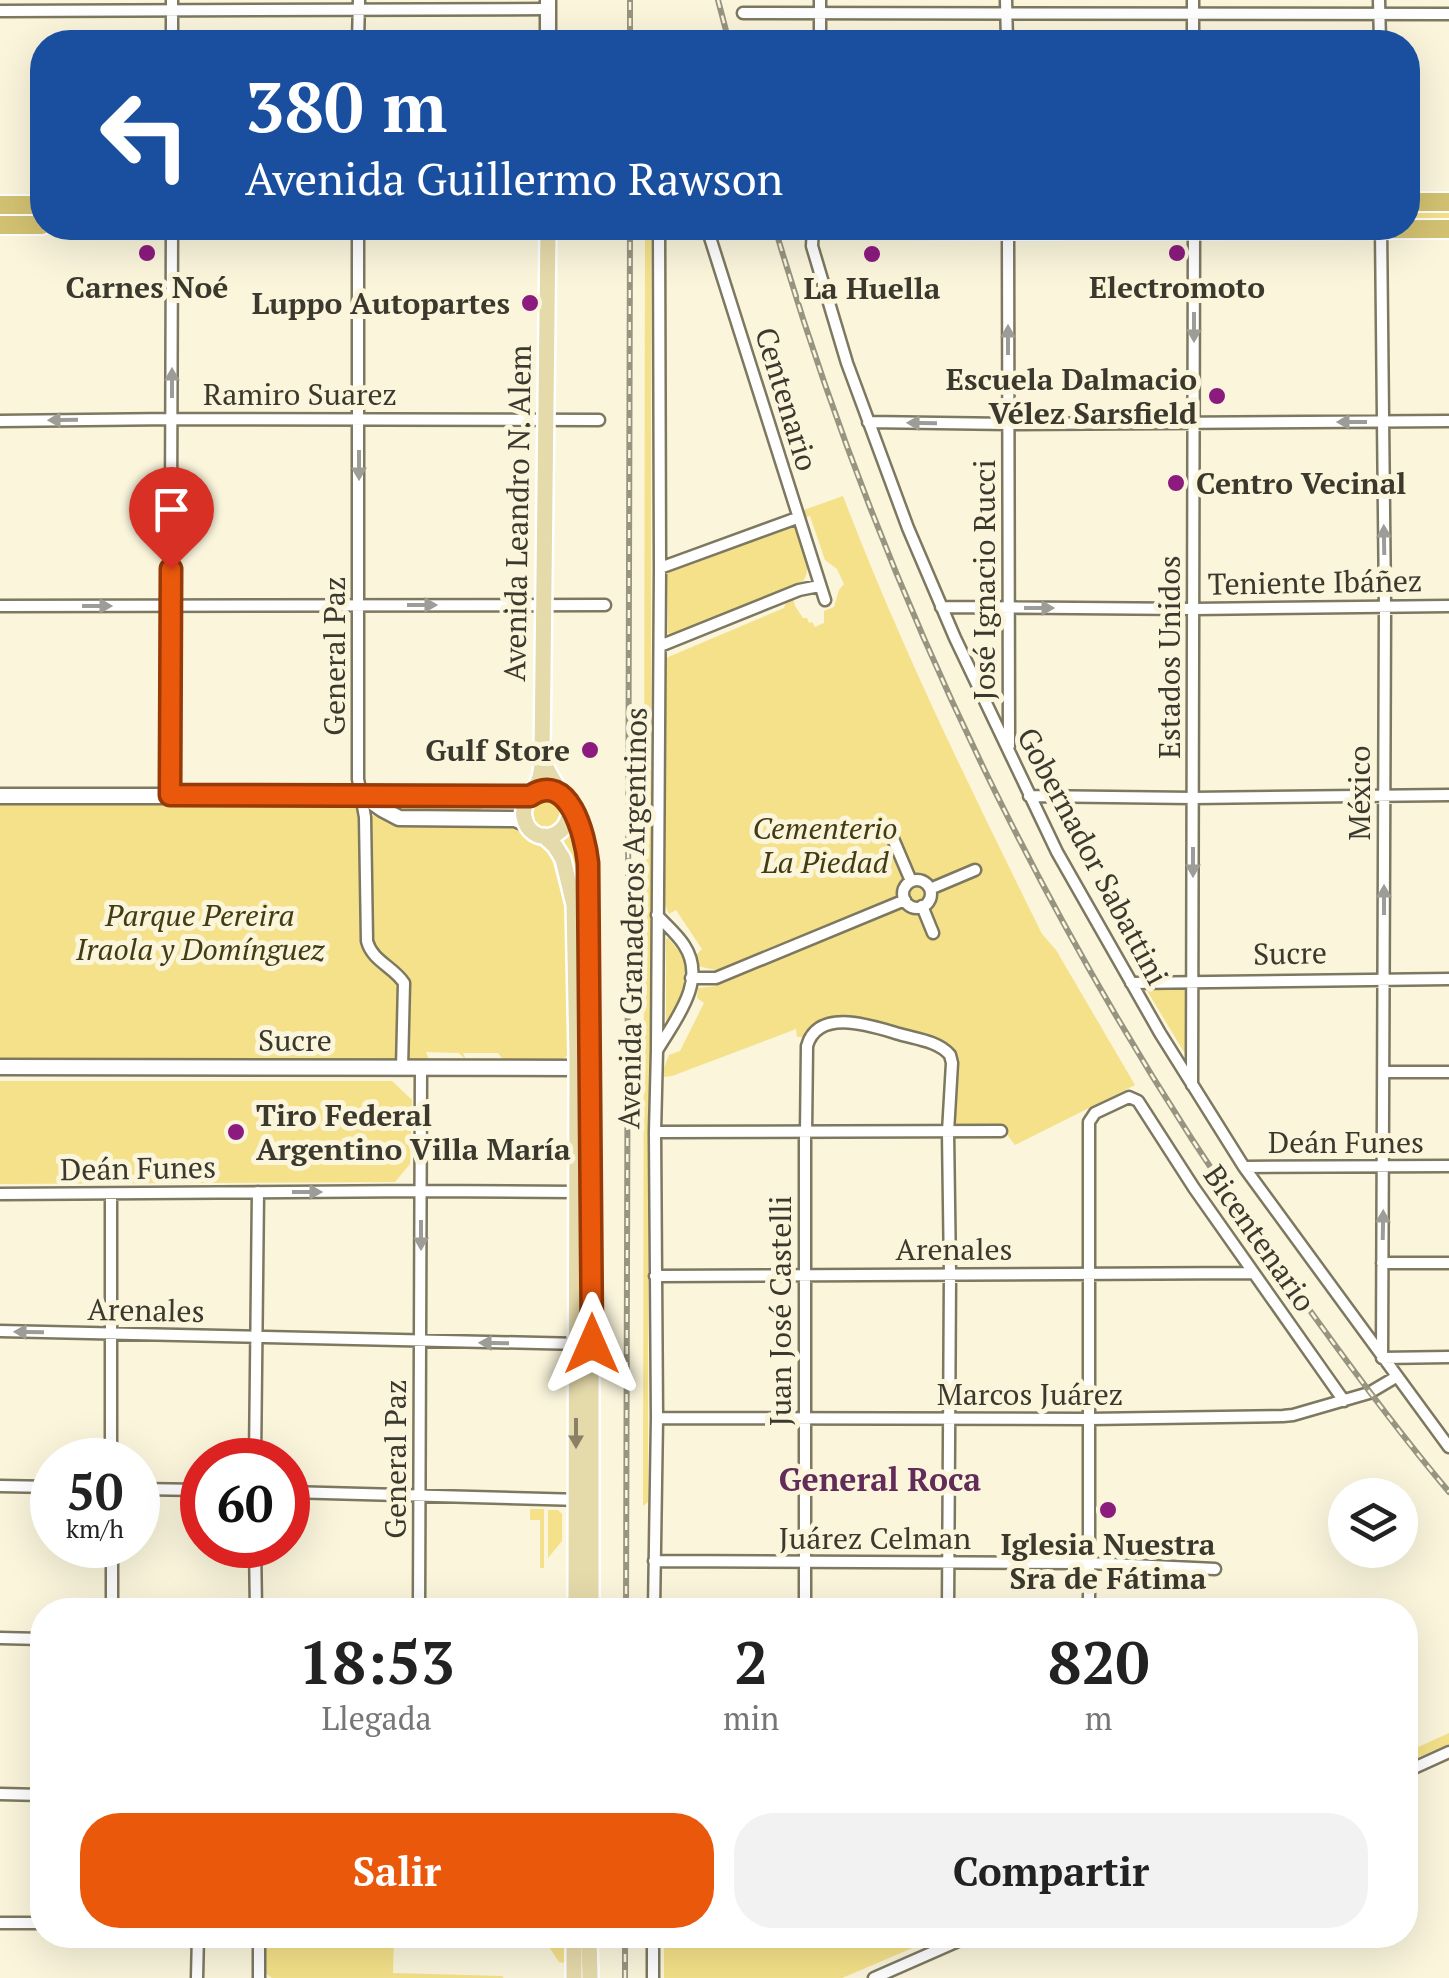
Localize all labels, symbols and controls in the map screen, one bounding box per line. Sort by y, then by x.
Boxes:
text: 380 m [245,59,447,152]
icon: left [80,70,210,200]
text: Avenida Guillermo Rawson [245,148,783,208]
marker: Carnes Noé [136,242,158,264]
marker: Electromoto [1166,242,1188,264]
marker: La Huella [861,243,883,265]
place label: Carnes Noé [66,267,228,307]
place label: Electromoto [1089,267,1265,307]
place label: La Huella [804,268,941,308]
place label: Luppo Autopartes [252,283,510,323]
marker: Luppo Autopartes [519,292,541,314]
one-way arrow [1186,311,1202,343]
street label: Centenario [746,322,828,476]
one-way arrow [1000,324,1016,356]
street label: Avenida Leandro N. Alem [494,344,540,682]
place label: Escuela Dalmacio Vélez Sarsfield [946,359,1197,433]
one-way arrow [164,366,180,398]
street label: Ramiro Suarez [203,374,397,414]
marker: Escuela Dalmacio Vélez Sarsfield [1206,385,1228,407]
one-way arrow [47,412,79,428]
one-way arrow [1335,414,1367,430]
one-way arrow [905,415,937,431]
one-way arrow [351,449,367,481]
street label: José Ignacio Rucci [964,459,1004,701]
place label: Centro Vecinal [1196,463,1406,503]
pin [129,467,214,570]
marker: Centro Vecinal [1165,472,1187,494]
icon: arrive [144,482,199,537]
one-way arrow [1376,524,1392,556]
street label: Estados Unidos [1149,555,1189,759]
street label: Teniente Ibáñez [1208,560,1422,604]
street label: General Paz [314,576,354,736]
one-way arrow [407,597,439,613]
one-way arrow [82,599,114,615]
one-way arrow [1023,600,1055,616]
street label: Avenida Granaderos Argentinos [608,707,656,1129]
street label: Gobernador Sabattini [1008,720,1178,992]
place label: Gulf Store [425,730,570,770]
marker: Gulf Store [579,739,601,761]
street label: México [1339,745,1379,841]
park label: Cementerio La Piedad [752,808,898,882]
one-way arrow [1185,846,1201,878]
one-way arrow [1376,884,1392,916]
park label: Parque Pereira Iraola y Domínguez [75,895,325,969]
street label: Sucre [1253,932,1327,974]
street label: Sucre [258,1020,332,1060]
place label: Tiro Federal Argentino Villa María [256,1095,571,1169]
marker: Tiro Federal Argentino Villa María [225,1121,247,1143]
street label: Deán Funes [1268,1122,1424,1162]
street label: Deán Funes [60,1147,216,1189]
street label: Bicentenario [1195,1157,1325,1319]
one-way arrow [292,1183,324,1199]
street label: Juan José Castelli [760,1196,800,1426]
one-way arrow [1375,1209,1391,1241]
one-way arrow [413,1220,429,1252]
street label: Arenales [895,1229,1013,1269]
street label: Arenales [87,1289,205,1331]
position arrow [540,1292,644,1396]
one-way arrow [13,1323,45,1339]
one-way arrow [478,1335,510,1351]
street label: Marcos Juárez [937,1374,1123,1414]
street label: General Paz [375,1379,415,1539]
one-way arrow [568,1417,584,1449]
speed limit sign: 60 [180,1438,310,1568]
text: 50 [67,1458,123,1524]
district label: General Roca [779,1458,981,1500]
map controls [1328,1478,1418,1568]
button: layers [1328,1478,1418,1568]
marker: Iglesia Nuestra Sra de Fátima [1097,1499,1119,1521]
text: km/h [66,1512,124,1545]
street label: Juárez Celman [779,1518,971,1558]
place label: Iglesia Nuestra Sra de Fátima [1000,1524,1216,1598]
text: 18:53 [298,1622,455,1701]
text: 2 [734,1622,768,1701]
text: 820 [1048,1622,1150,1701]
text: Llegada [321,1697,432,1739]
text: min [723,1697,779,1739]
text: m [1085,1697,1112,1739]
button: Salir [80,1813,714,1928]
button: Compartir [734,1813,1368,1928]

